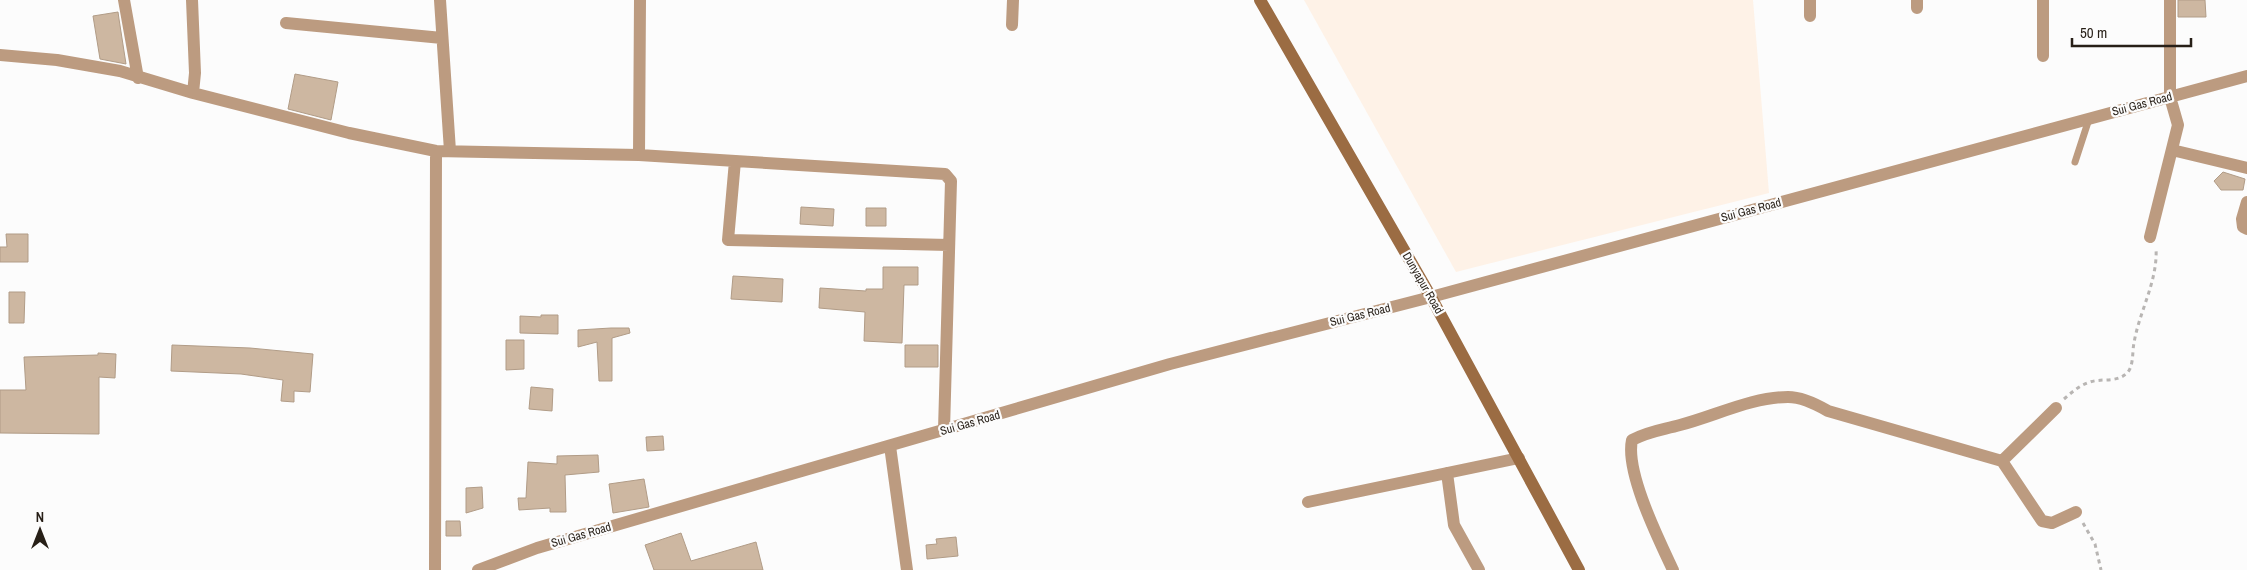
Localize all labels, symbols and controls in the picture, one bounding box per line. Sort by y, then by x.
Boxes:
scale bar [2072,15,2191,47]
text: 50 m [2080,22,2107,43]
street label: Sui Gas Road [2110,88,2174,120]
street label: Sui Gas Road [1719,194,1783,226]
street label: Dunyapur Road [1399,249,1447,317]
street label: Sui Gas Road [1328,300,1392,330]
street label: Sui Gas Road [938,407,1002,439]
north arrow [15,505,65,555]
text: N [36,508,44,526]
street label: Sui Gas Road [549,519,613,551]

